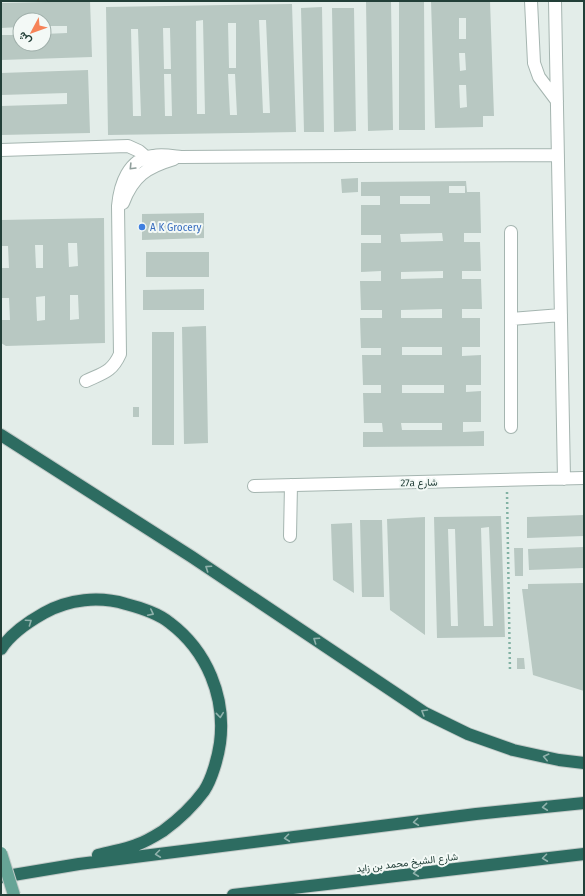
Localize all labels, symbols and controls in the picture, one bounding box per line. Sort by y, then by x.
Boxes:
north arrow [12,12,52,52]
text: ش [16,29,34,47]
one-way arrow [129,162,137,170]
marker: A K Grocery [137,222,147,232]
place label: A K Grocery [150,222,202,234]
street label: 27a شارع [400,477,438,489]
one-way arrow [205,565,212,573]
one-way arrow [147,608,155,616]
one-way arrow [25,619,32,627]
one-way arrow [313,637,320,645]
one-way arrow [421,709,428,716]
one-way arrow [216,712,225,718]
one-way arrow [542,754,549,762]
one-way arrow [542,802,548,811]
one-way arrow [413,817,419,826]
one-way arrow [284,833,290,842]
one-way arrow [155,849,161,858]
street label: شارع الشيخ محمد بن زايد [356,851,459,875]
one-way arrow [542,853,548,862]
one-way arrow [413,869,419,878]

